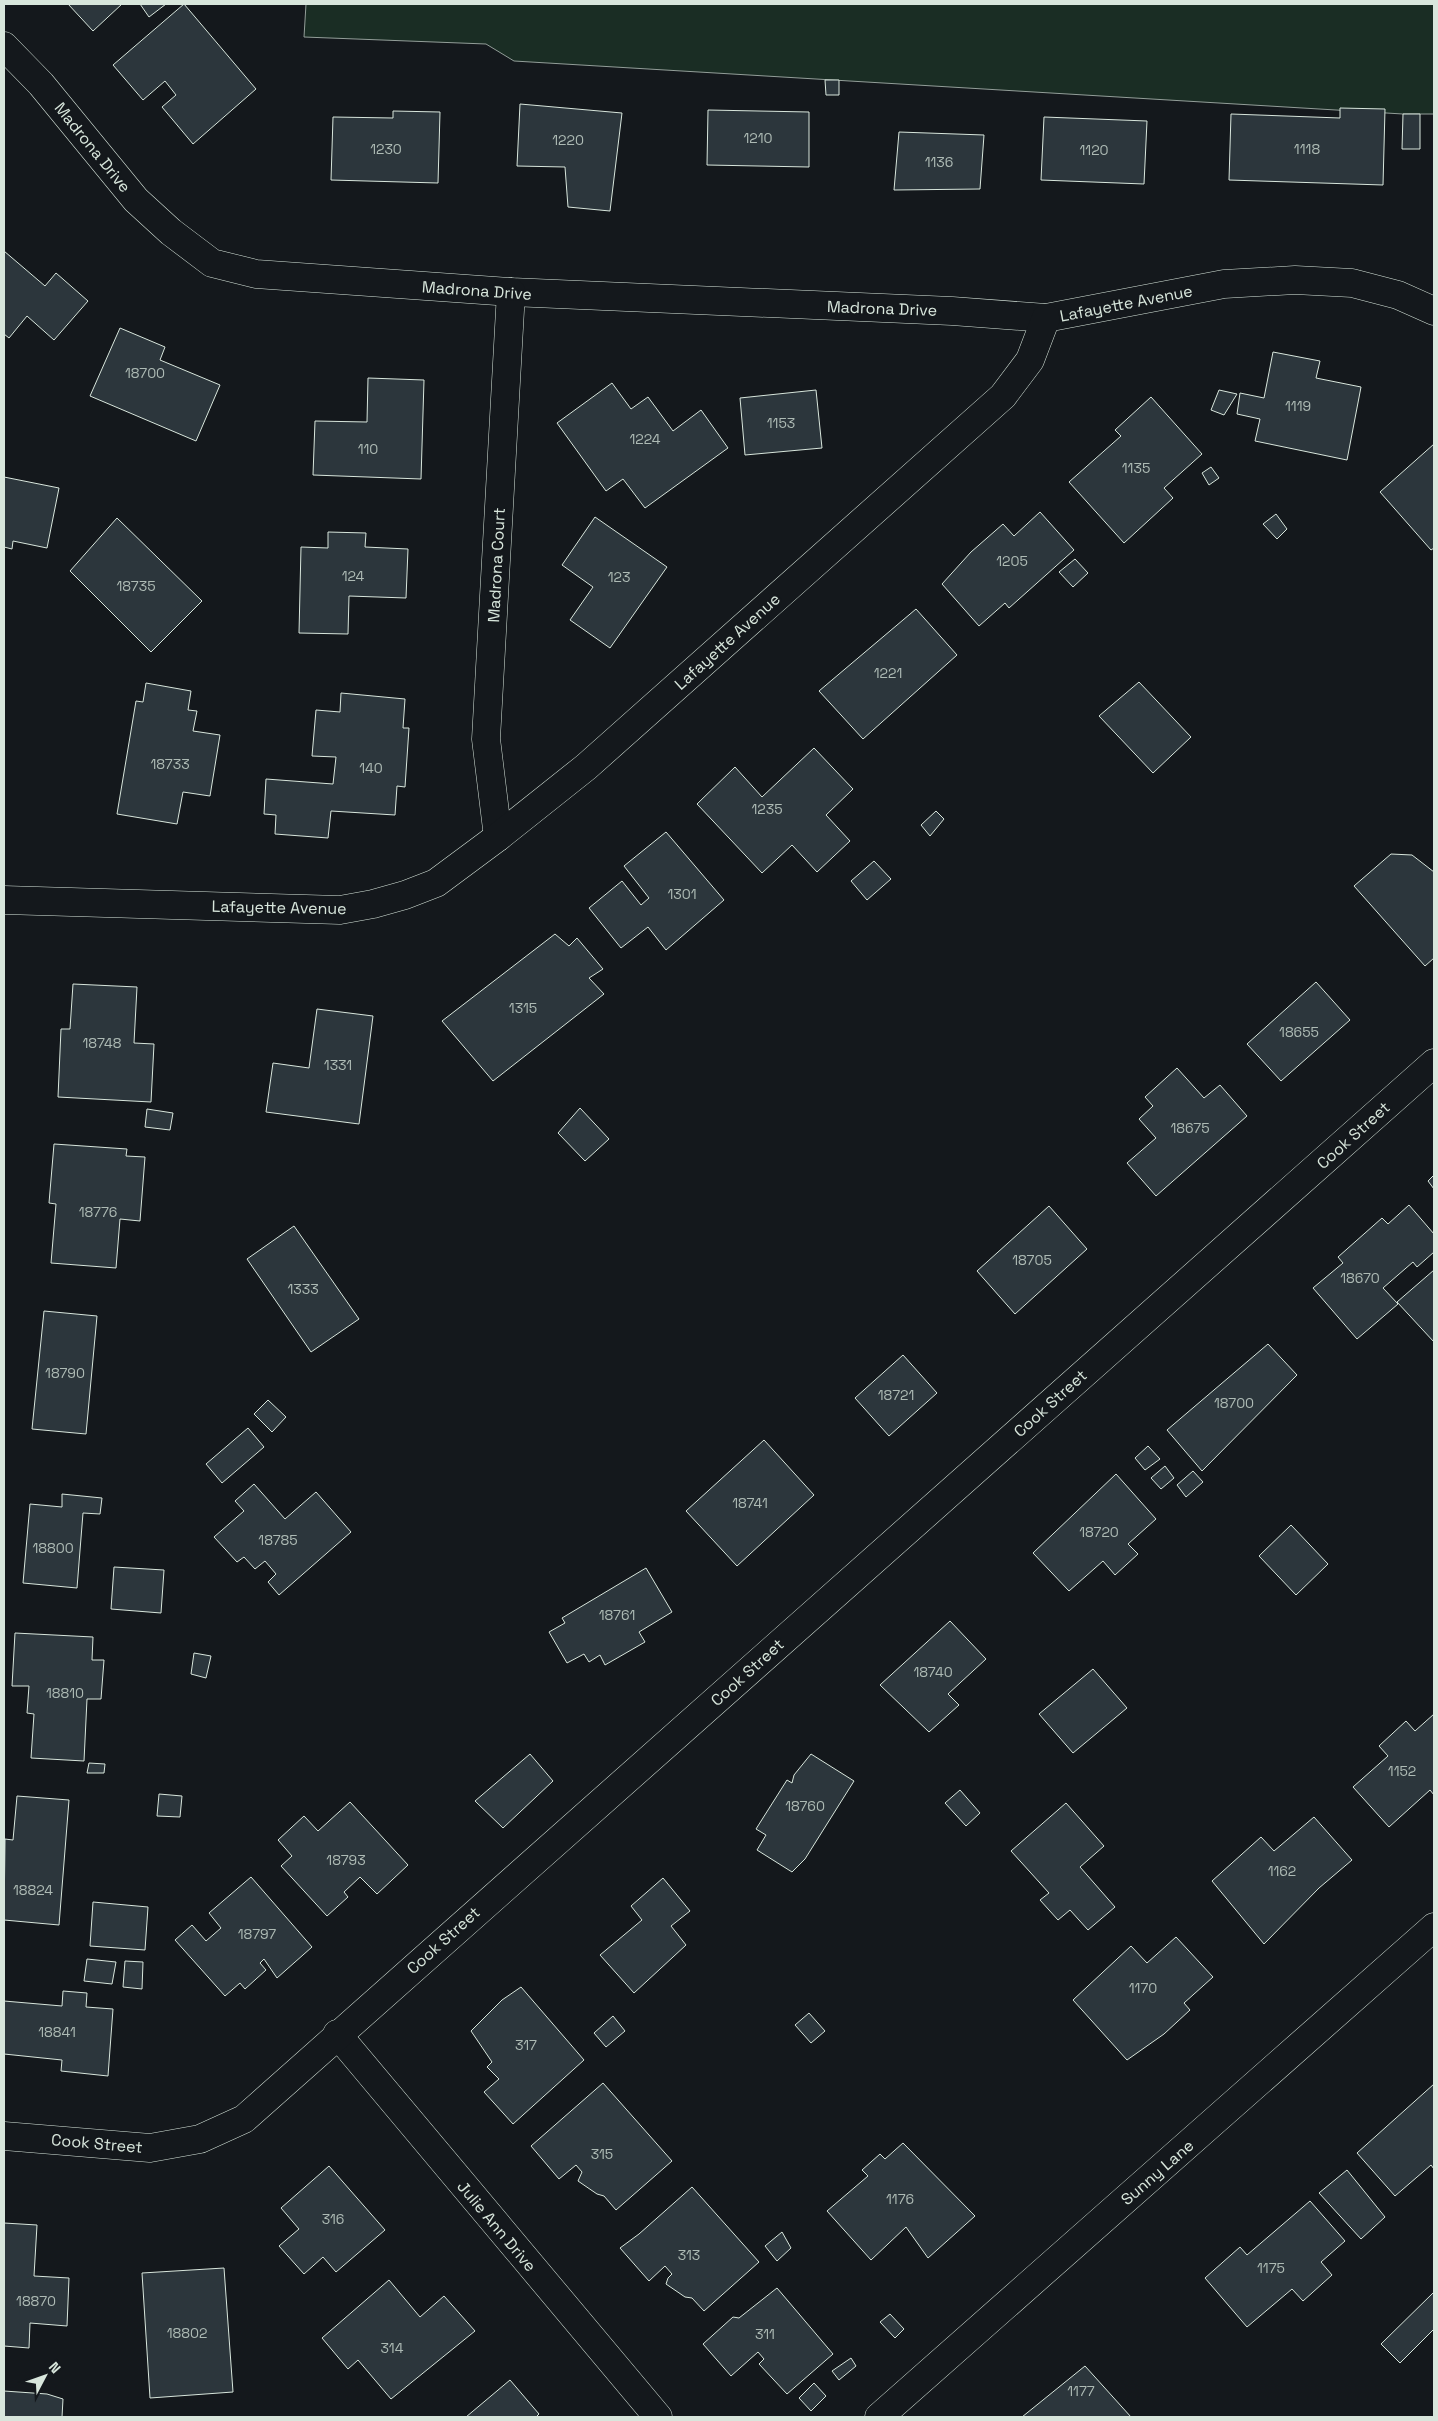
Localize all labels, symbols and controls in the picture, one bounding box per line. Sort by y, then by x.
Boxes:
street label: Madrona Drive [50,98,135,197]
house number: 1210 [743,129,773,147]
house number: 1220 [552,131,584,149]
house number: 1230 [370,140,402,158]
house number: 1118 [1294,140,1320,158]
house number: 1120 [1079,141,1109,159]
house number: 1136 [925,153,953,171]
street label: Madrona Drive [421,276,533,305]
street label: Lafayette Avenue [1058,280,1194,327]
street label: Madrona Drive [827,296,937,321]
house number: 18700 [125,364,165,382]
house number: 1119 [1285,397,1311,415]
house number: 1153 [767,414,795,432]
house number: 1224 [629,430,661,448]
house number: 110 [358,440,378,458]
house number: 1135 [1122,459,1150,477]
street label: Madrona Court [483,507,510,623]
house number: 1205 [996,552,1028,570]
house number: 124 [342,567,365,585]
house number: 123 [608,568,630,586]
house number: 18735 [116,577,156,595]
street label: Lafayette Avenue [670,588,785,694]
house number: 1221 [874,664,902,682]
house number: 18733 [150,755,190,773]
house number: 140 [359,759,383,777]
house number: 1235 [751,800,783,818]
house number: 1301 [667,885,697,903]
street label: Lafayette Avenue [211,896,347,919]
house number: 1315 [509,999,537,1017]
house number: 18655 [1279,1023,1319,1041]
house number: 18748 [83,1034,122,1052]
house number: 1331 [324,1056,352,1074]
street label: Cook Street [1312,1097,1394,1174]
house number: 18675 [1170,1119,1210,1137]
house number: 18776 [79,1203,117,1221]
house number: 18705 [1012,1251,1052,1269]
house number: 18670 [1340,1269,1380,1287]
house number: 1333 [287,1280,319,1298]
house number: 18790 [45,1364,85,1382]
street label: Cook Street [1009,1365,1091,1442]
house number: 18721 [878,1386,914,1404]
house number: 18700 [1214,1394,1254,1412]
house number: 18741 [732,1494,768,1512]
house number: 18720 [1079,1523,1119,1541]
house number: 18785 [258,1531,298,1549]
house number: 18800 [32,1539,74,1557]
house number: 18761 [599,1606,635,1624]
street label: Cook Street [706,1634,788,1711]
house number: 18740 [913,1663,953,1681]
house number: 18810 [46,1684,84,1702]
house number: 1152 [1388,1762,1416,1780]
house number: 18760 [785,1797,825,1815]
house number: 18793 [326,1851,366,1869]
house number: 1162 [1268,1862,1296,1880]
house number: 18824 [13,1881,53,1899]
street label: Cook Street [402,1902,484,1979]
house number: 18797 [238,1925,276,1943]
house number: 1170 [1129,1979,1157,1997]
house number: 18841 [38,2023,76,2041]
house number: 317 [515,2036,537,2054]
street label: Cook Street [50,2129,144,2158]
street label: Sunny Lane [1116,2135,1198,2210]
house number: 315 [591,2145,613,2163]
street label: Julie Ann Drive [452,2177,541,2276]
house number: 1176 [886,2190,914,2208]
house number: 316 [322,2210,344,2228]
house number: 313 [678,2246,700,2264]
house number: 1175 [1257,2259,1285,2277]
house number: 18870 [16,2292,56,2310]
house number: 18802 [167,2324,207,2342]
house number: 311 [755,2325,775,2343]
house number: 314 [381,2339,404,2357]
north arrow [20,2351,70,2401]
text: N [45,2358,65,2377]
house number: 1177 [1067,2382,1095,2400]

